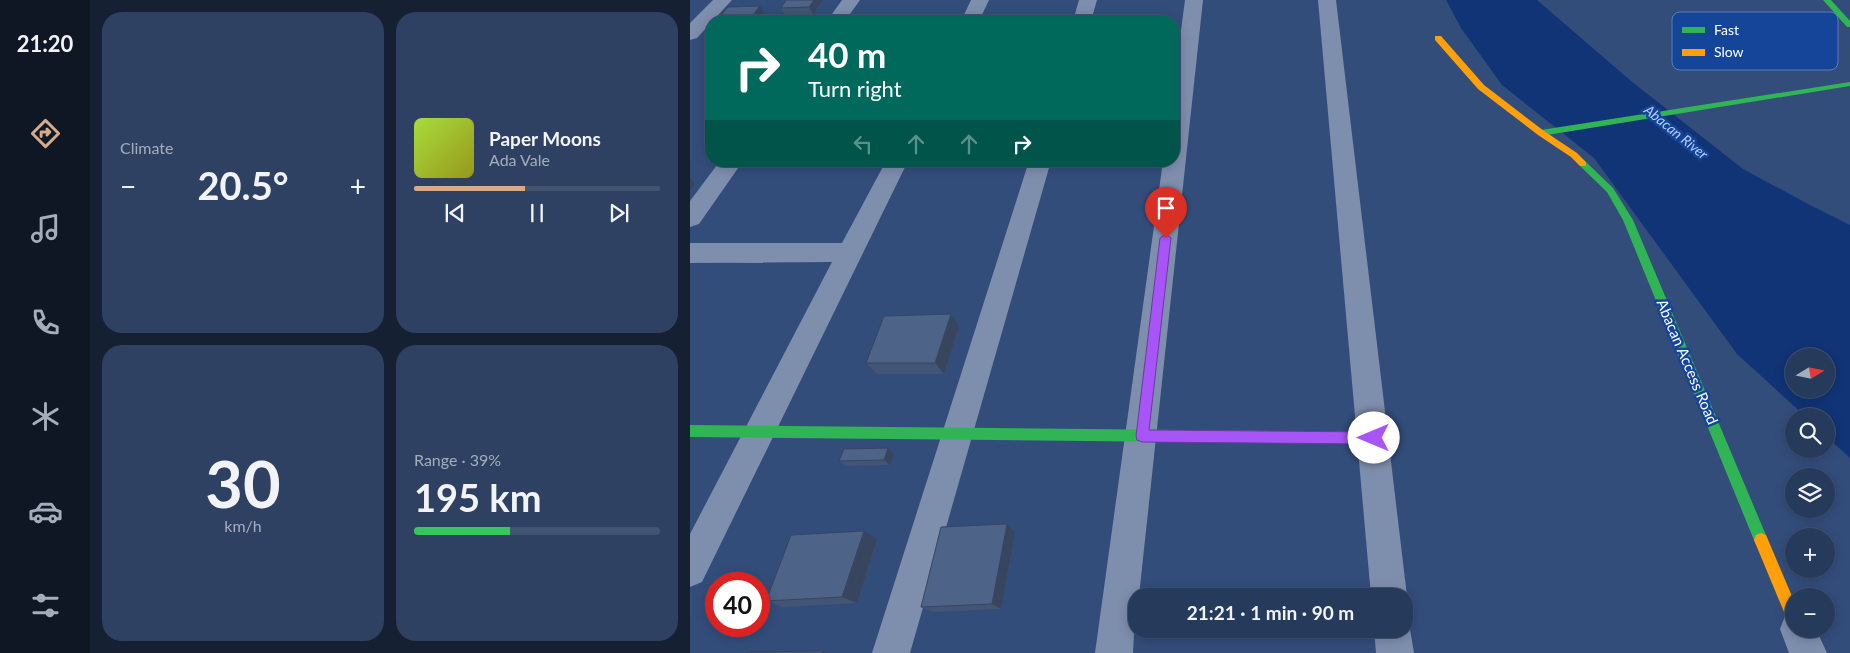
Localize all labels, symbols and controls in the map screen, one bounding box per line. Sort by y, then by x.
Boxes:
legend [1672,12,1838,70]
text: Fast [1714,21,1739,38]
text: 21:20 [17,30,73,57]
text: 40 m [808,33,886,75]
icon: right [725,35,790,100]
text: Slow [1714,43,1744,60]
text: Turn right [808,75,902,102]
water label: Abacan River [1640,100,1712,163]
icon: directions [28,116,63,151]
text: Paper Moons [489,127,601,150]
icon: left [849,130,877,158]
icon: ahead [902,130,930,158]
icon: ahead [955,130,983,158]
icon: right [1008,130,1036,158]
text: Climate [120,138,173,157]
text: Ada Vale [489,150,550,169]
text: 20.5° [198,162,288,208]
text: − [120,169,136,203]
text: + [350,169,366,203]
pin [1145,187,1187,238]
icon: arrive [1152,194,1180,222]
icon: previous [441,199,469,227]
icon: pause [523,199,551,227]
icon: next [605,199,633,227]
icon: music [28,211,63,246]
street label: Abacan Access Road [1653,296,1722,427]
icon: phone [28,305,63,340]
north arrow [1785,348,1835,398]
map controls [1785,348,1835,638]
icon: climate [28,399,63,434]
button: search [1785,408,1835,458]
position arrow [1347,411,1399,463]
text: 30 [205,444,281,522]
text: Range · 39% [414,450,501,469]
button: layers [1785,468,1835,518]
text: 195 km [414,474,542,520]
icon: car [28,494,63,529]
text: km/h [224,516,262,535]
button: + [1785,528,1835,578]
speed limit sign: 40 [705,572,770,637]
icon: filters [28,588,63,623]
button: − [1785,588,1835,638]
text: 21:21 · 1 min · 90 m [1187,601,1354,624]

